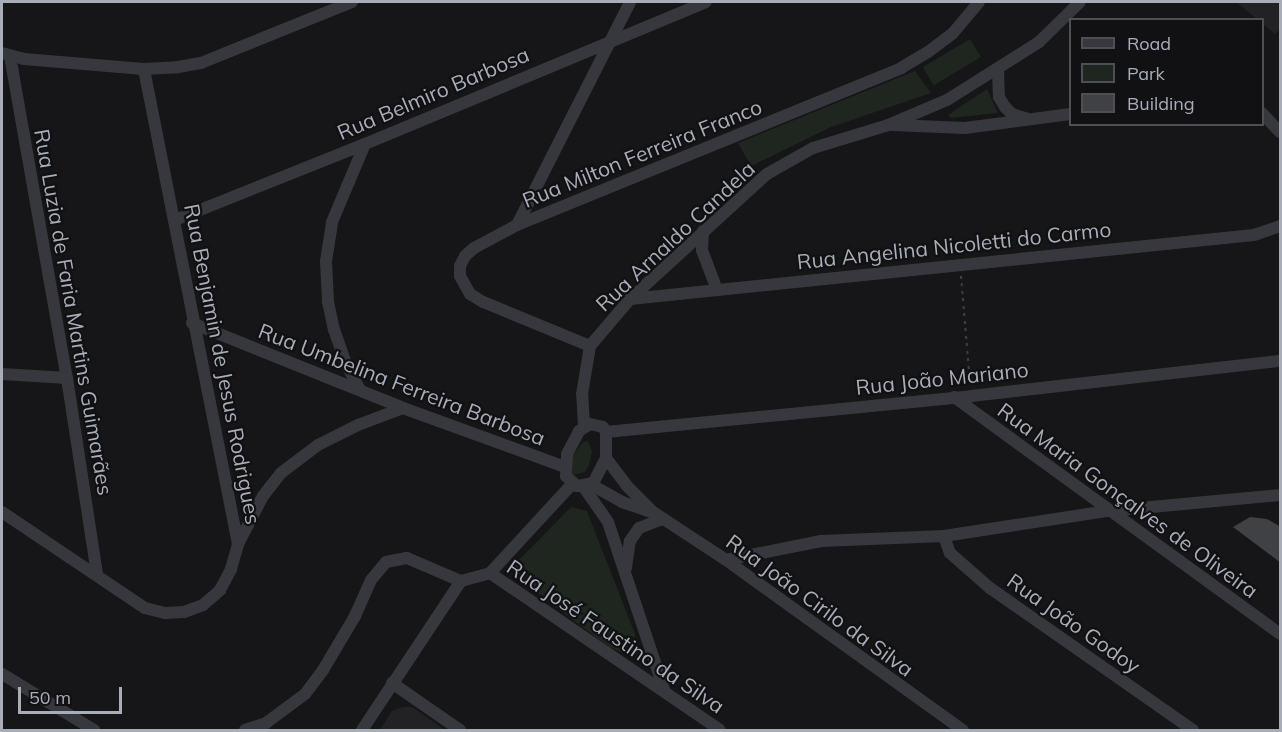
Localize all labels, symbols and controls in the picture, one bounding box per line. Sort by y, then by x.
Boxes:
legend [1069,18,1264,126]
text: Road [1127,32,1171,55]
street label: Rua Belmiro Barbosa [333,41,533,145]
text: Park [1127,62,1165,85]
text: Building [1127,92,1195,115]
street label: Rua Milton Ferreira Franco [519,93,765,213]
street label: Rua Luzia de Faria Martins Guimarães [29,127,119,497]
street label: Rua Arnaldo Candela [590,156,760,316]
street label: Rua Benjamin de Jesus Rodrigues [180,202,266,526]
street label: Rua Angelina Nicoletti do Carmo [796,216,1112,274]
street label: Rua Umbelina Ferreira Barbosa [255,318,549,450]
street label: Rua João Mariano [854,356,1030,400]
street label: Rua Maria Gonçalves de Oliveira [993,397,1263,603]
street label: Rua João Cirilo da Silva [721,529,919,681]
street label: Rua José Faustino da Silva [503,554,729,718]
street label: Rua João Godoy [1003,568,1145,678]
scale bar [21,675,124,713]
text: 50 m [29,686,71,709]

